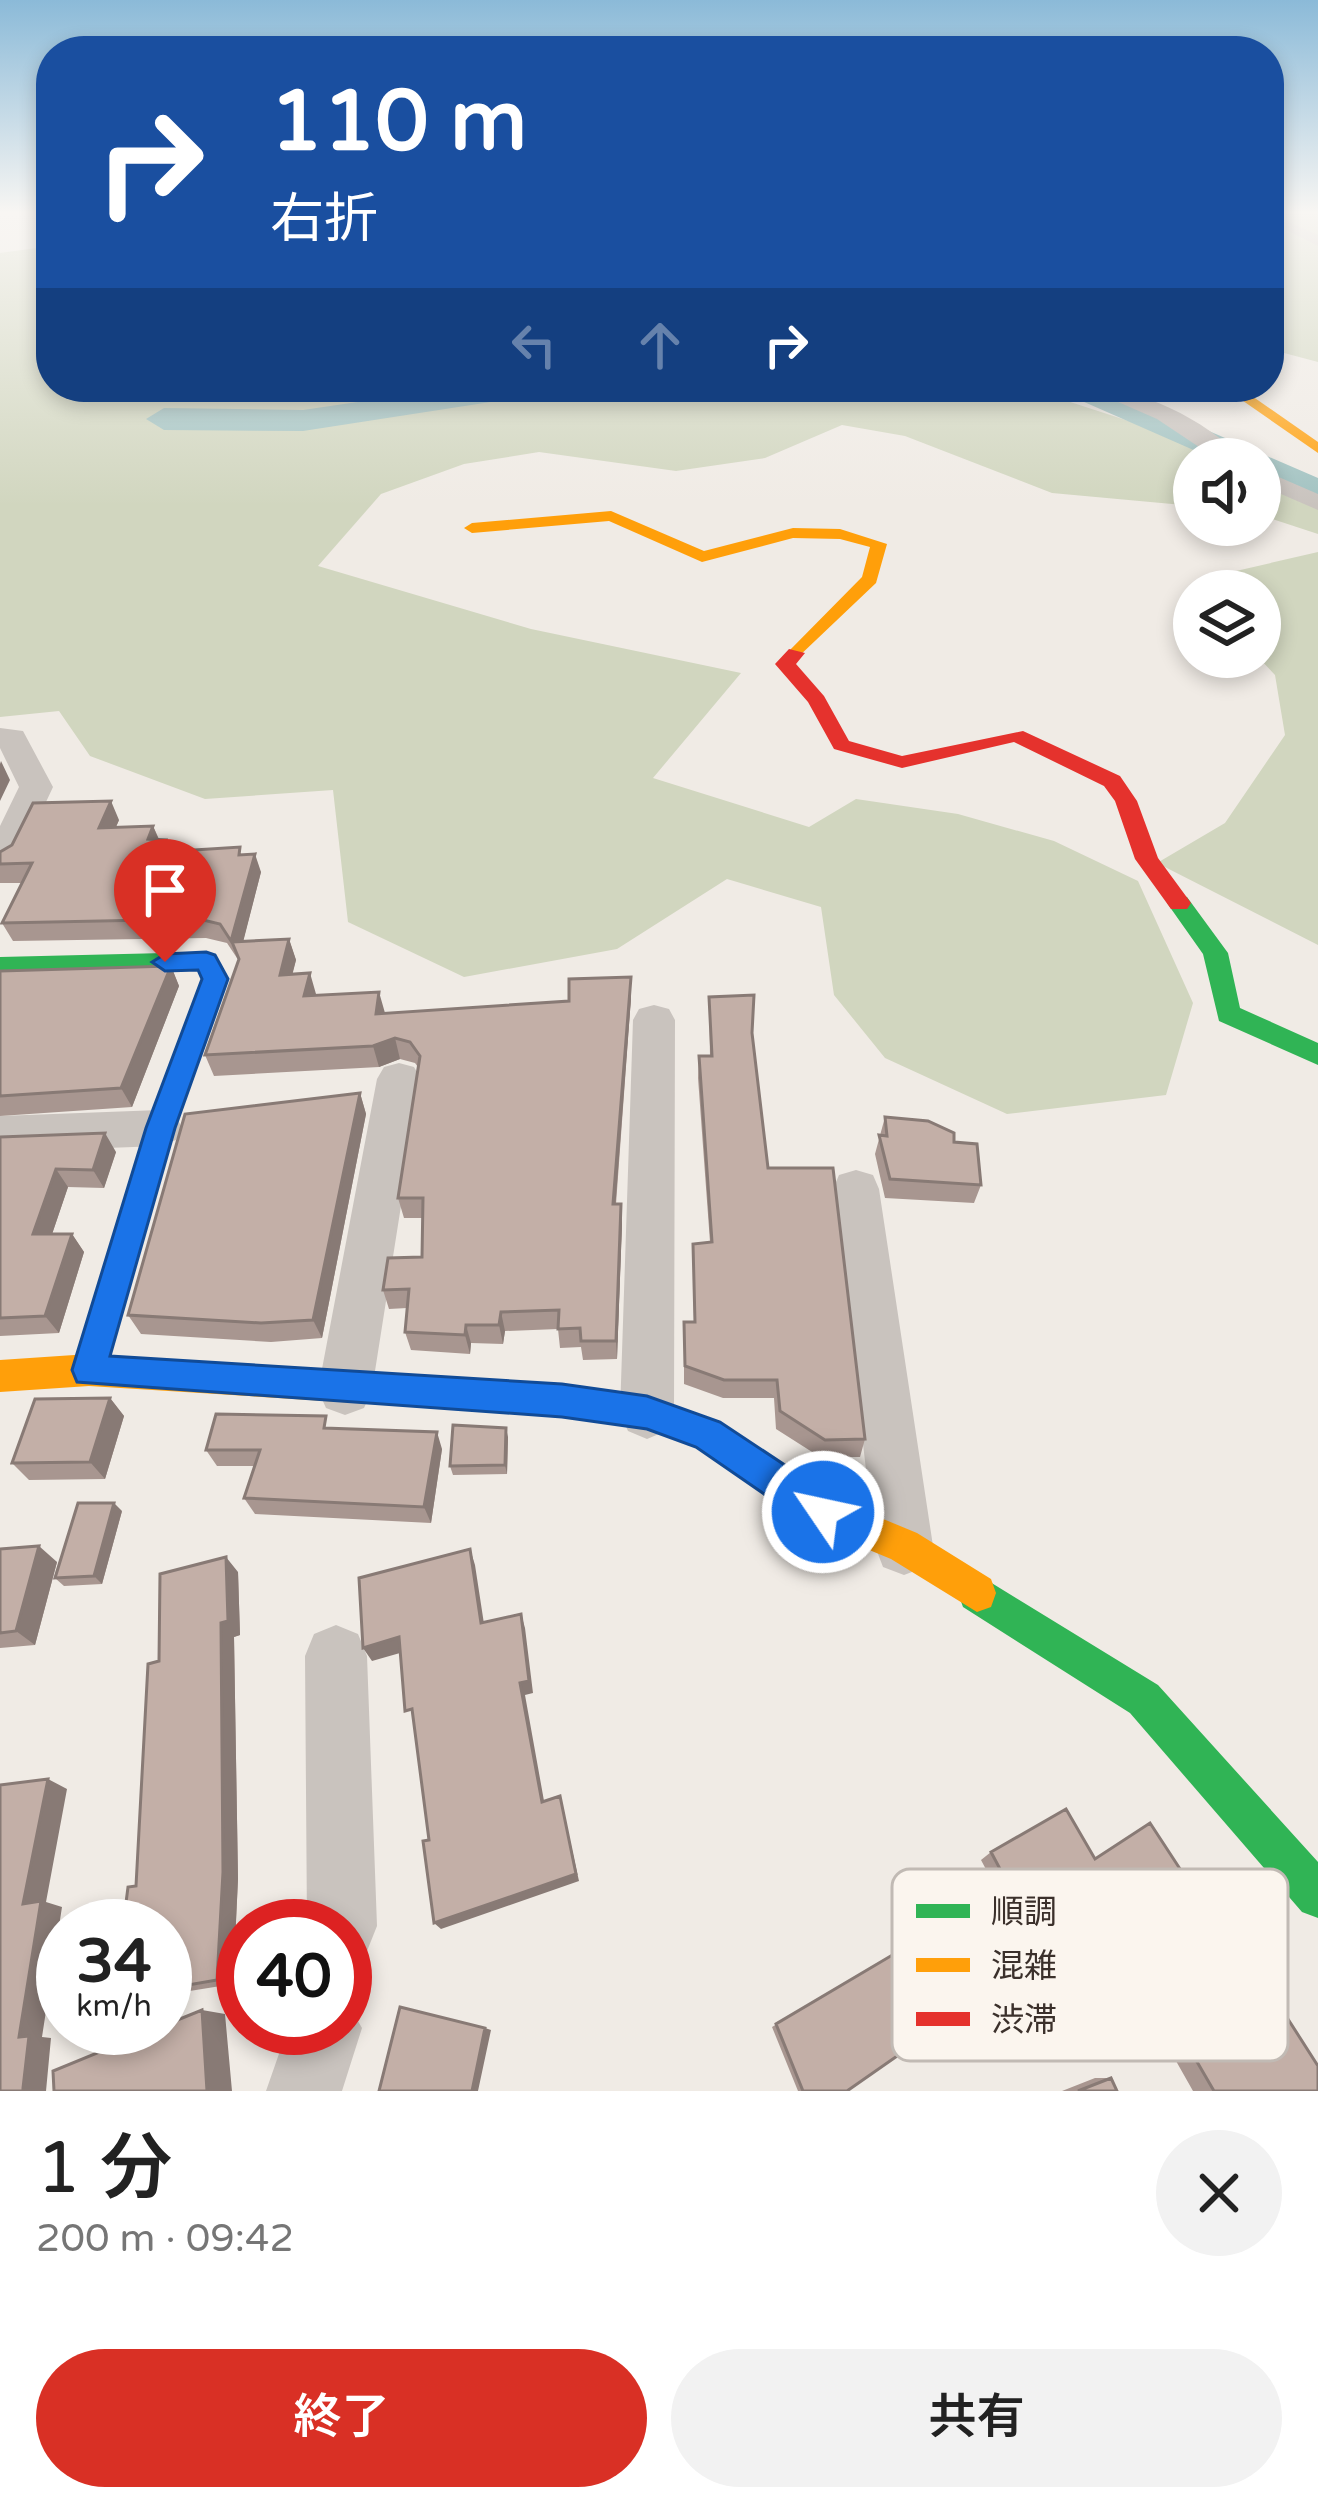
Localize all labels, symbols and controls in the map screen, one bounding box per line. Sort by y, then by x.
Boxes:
text: 110 m [270,72,527,173]
icon: right [72,84,228,240]
text: 右折 [270,187,378,252]
icon: left [501,312,567,378]
icon: ahead [627,312,693,378]
icon: right [753,312,819,378]
map controls [1173,438,1281,678]
button: sound [1173,438,1281,546]
button: layers [1173,570,1281,678]
pin [114,839,216,962]
icon: arrive [132,857,198,923]
position arrow [760,1449,886,1575]
legend [892,1869,1288,2061]
text: 順調 [991,1893,1057,1932]
speed limit sign: 40 [216,1899,372,2055]
text: 34 [76,1926,152,1998]
text: 混雑 [991,1947,1057,1986]
text: km/h [76,1988,152,2025]
text: 渋滞 [991,2001,1057,2040]
text: 1 分 [36,2126,172,2213]
button: close [1156,2130,1282,2256]
text: 200 m · 09:42 [36,2215,294,2262]
button: 終了 [36,2349,647,2487]
button: 共有 [671,2349,1282,2487]

